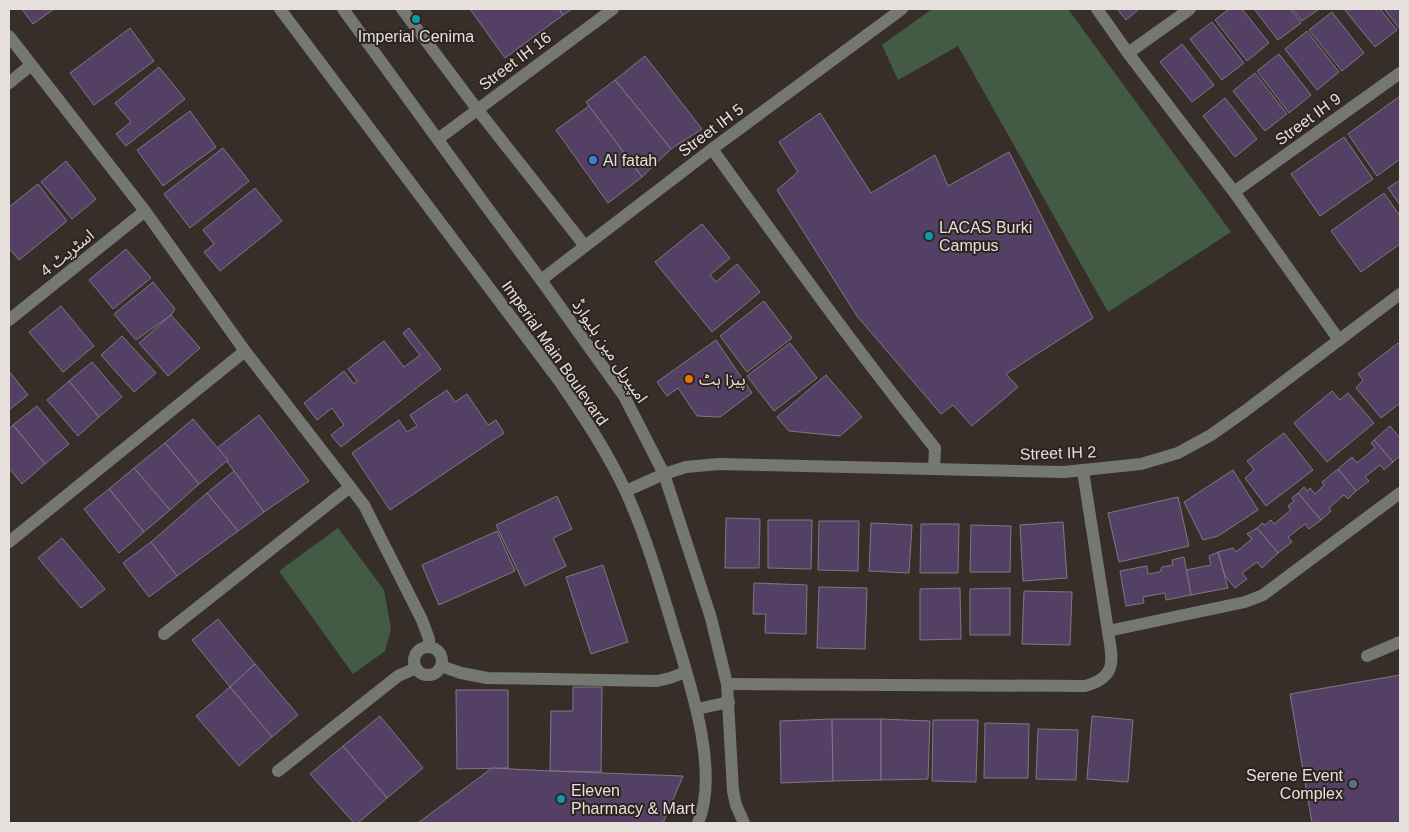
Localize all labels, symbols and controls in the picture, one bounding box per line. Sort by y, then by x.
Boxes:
marker: Imperial Cenima [410,13,422,25]
place label: Imperial Cenima [358,28,474,45]
street label: Street IH 16 [476,28,554,93]
street label: Street IH 9 [1272,90,1344,148]
street label: Street IH 5 [675,100,747,160]
place label: Al fatah [603,152,657,169]
marker: Al fatah [587,154,599,166]
place label: LACAS Burki Campus [939,219,1032,254]
street label: اسٹریٹ 4 [37,226,98,280]
marker: LACAS Burki Campus [923,230,935,242]
street label: Imperial Main Boulevard [499,277,611,429]
street label: امپیریل مین بلیوارڈ [567,296,651,407]
place label: پیزا ہٹ [699,371,746,390]
marker: پیزا ہٹ [683,373,695,385]
street label: Street IH 2 [1019,443,1097,463]
place label: Serene Event Complex [1246,767,1344,802]
marker: Serene Event Complex [1347,778,1359,790]
place label: Eleven Pharmacy & Mart [571,782,695,817]
marker: Eleven Pharmacy & Mart [555,793,567,805]

